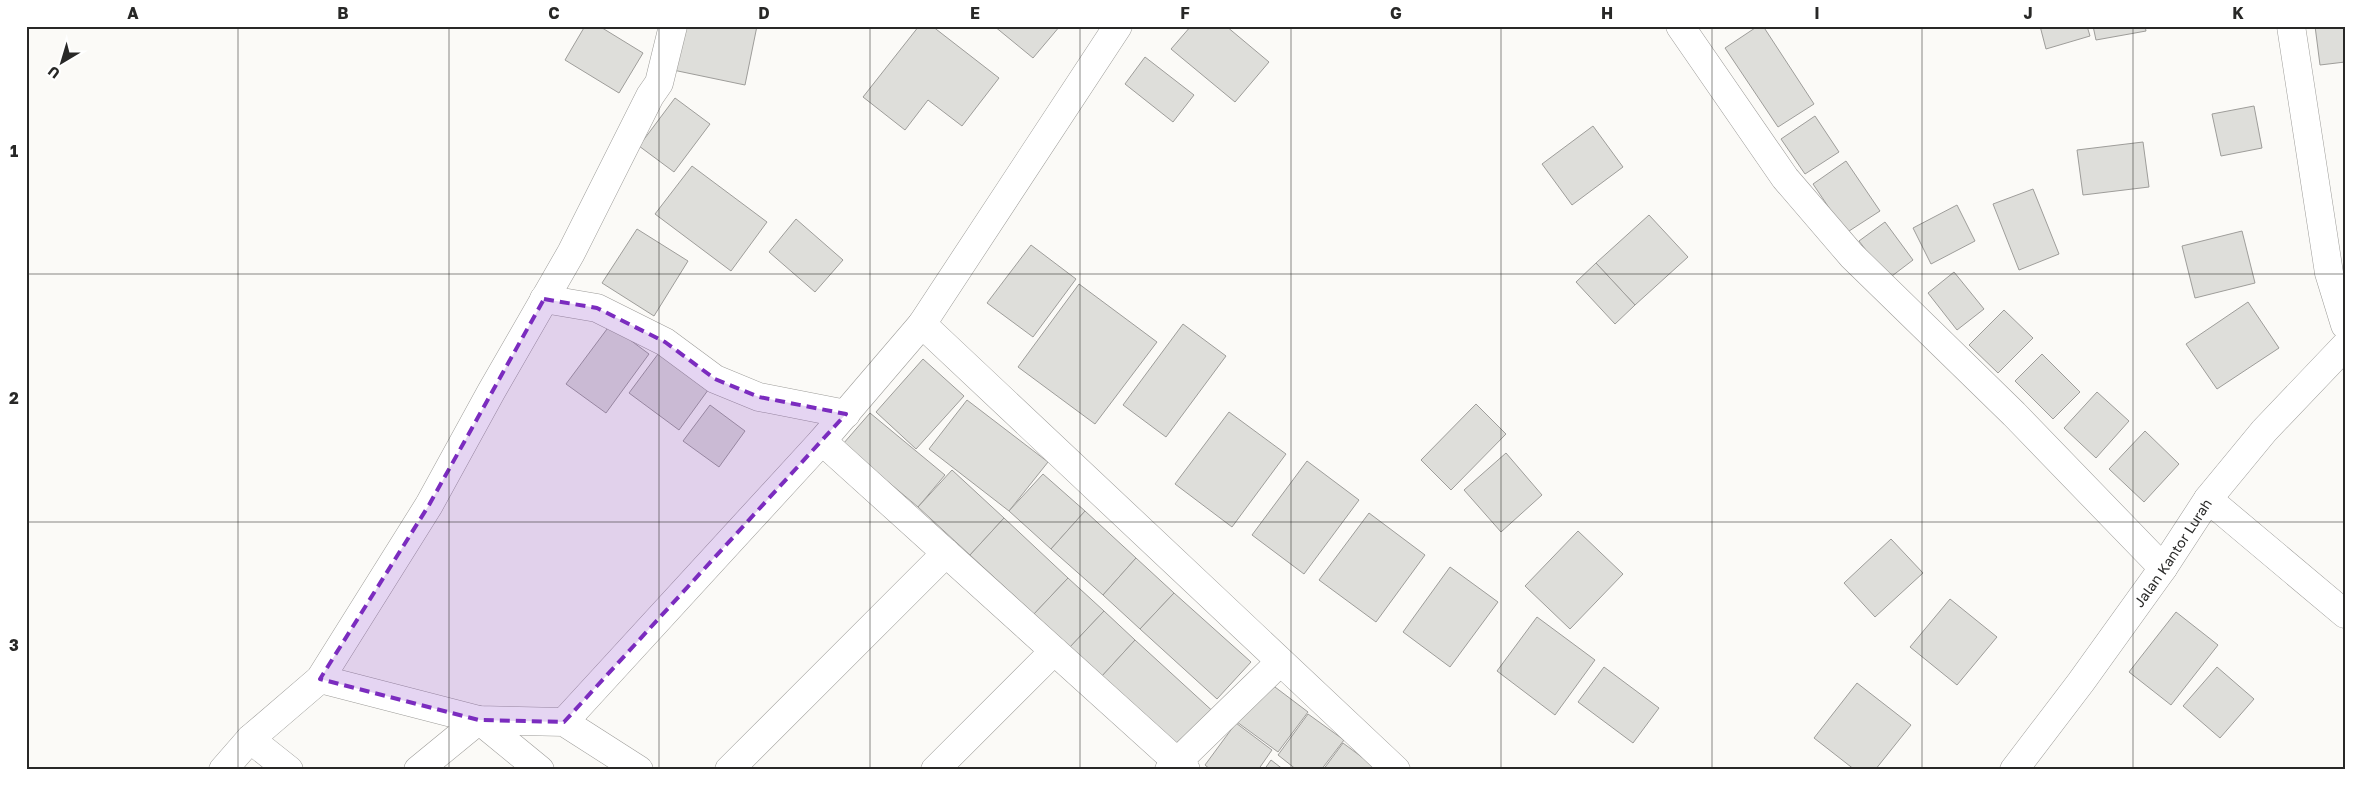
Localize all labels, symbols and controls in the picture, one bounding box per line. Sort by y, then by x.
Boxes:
text: A [127,3,139,23]
text: B [337,3,349,23]
text: C [548,3,560,23]
text: D [758,3,770,23]
text: E [970,3,980,23]
text: F [1180,3,1190,23]
text: G [1390,3,1402,23]
text: H [1601,3,1613,23]
text: I [1814,3,1820,23]
text: J [2023,3,2033,23]
text: K [2232,3,2244,23]
north arrow [38,38,88,88]
text: U [44,63,63,82]
text: 1 [10,141,18,161]
text: 2 [9,388,19,408]
street label: Jalan Kantor Lurah [2129,495,2215,610]
text: 3 [9,635,19,655]

